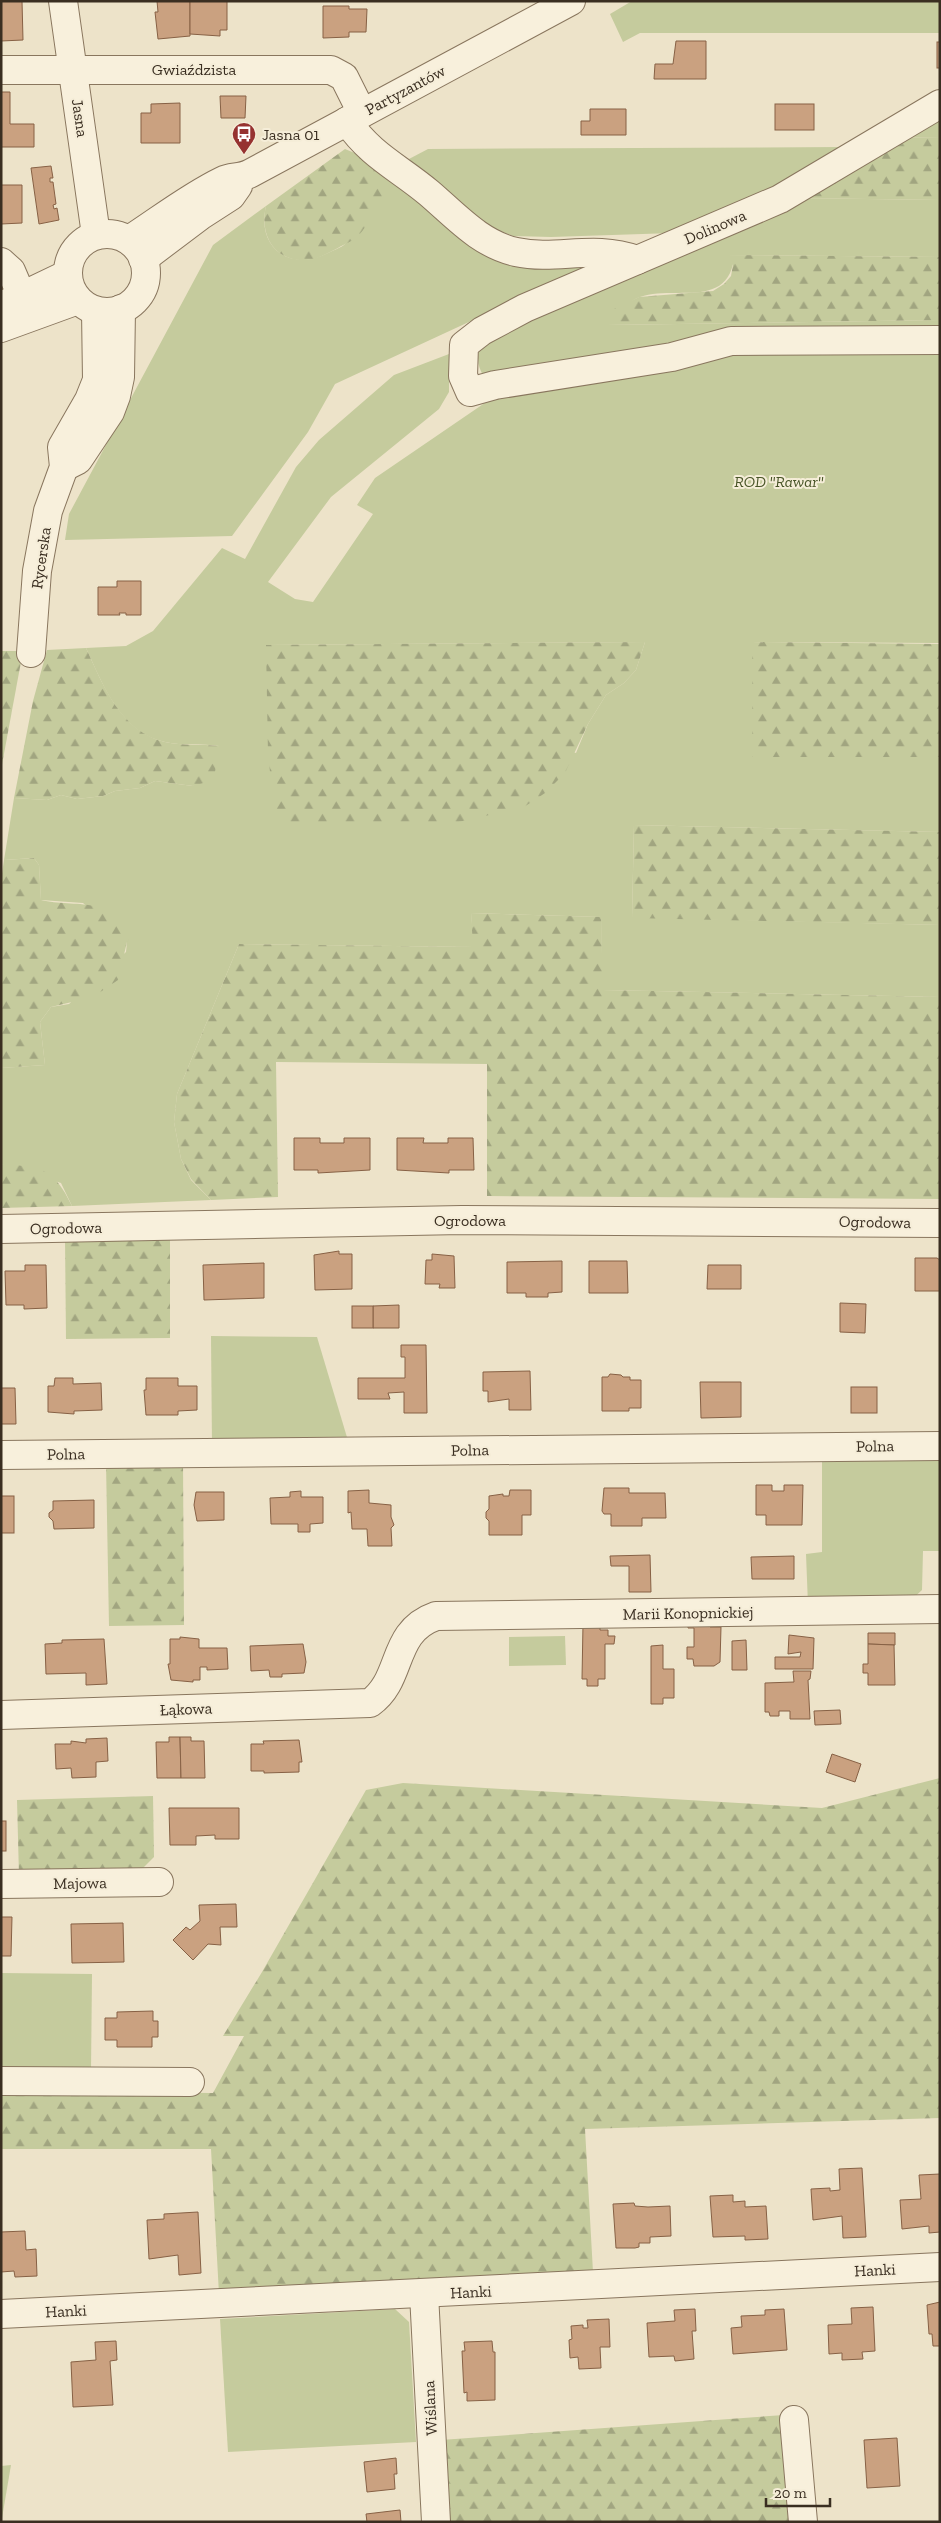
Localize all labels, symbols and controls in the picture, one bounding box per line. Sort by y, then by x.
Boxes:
street label: Gwiaździsta [152,60,236,79]
street label: Partyzantów [362,61,449,119]
street label: Jasna [68,98,92,139]
bus stop icon: Jasna 01 [231,121,257,155]
place label: Jasna 01 [262,125,320,144]
street label: Dolinowa [681,205,749,249]
park label: ROD "Rawar" [734,472,824,491]
street label: Rycerska [27,526,55,590]
street label: Ogrodowa [434,1211,506,1230]
street label: Ogrodowa [839,1212,912,1232]
street label: Ogrodowa [30,1218,103,1238]
street label: Polna [856,1436,895,1456]
street label: Polna [451,1440,490,1460]
street label: Polna [47,1444,86,1464]
street label: Marii Konopnickiej [622,1602,754,1624]
street label: Łąkowa [159,1699,213,1719]
street label: Majowa [53,1873,107,1893]
street label: Hanki [854,2259,897,2281]
street label: Hanki [450,2281,493,2303]
street label: Hanki [45,2300,88,2322]
street label: Wiślana [419,2380,441,2436]
scale bar [766,2476,830,2508]
text: 20 m [774,2484,807,2502]

